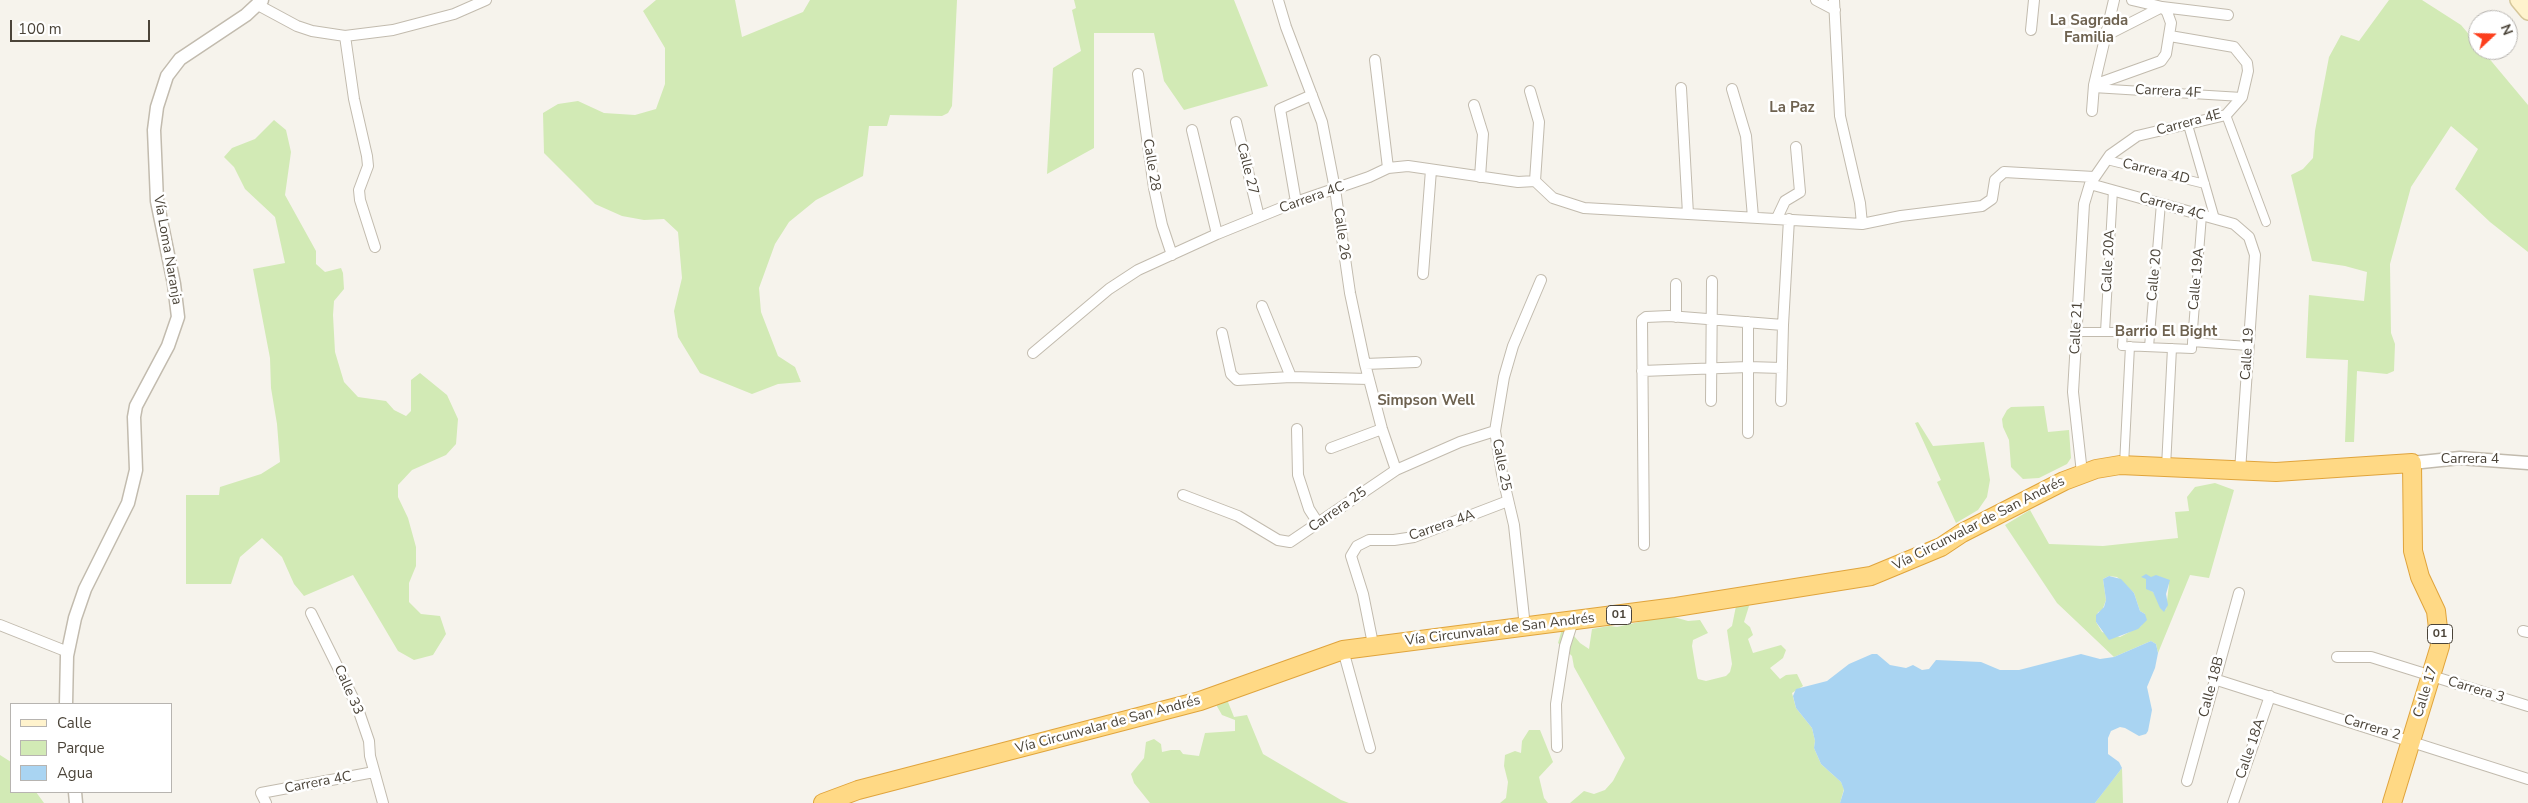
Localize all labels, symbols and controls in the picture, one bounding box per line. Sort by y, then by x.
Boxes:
scale bar [12,10,152,42]
north arrow [2468,10,2518,60]
district label: La Sagrada Familia [2050,12,2128,47]
text: 100 m [18,19,62,39]
text: N [2496,21,2517,38]
street label: Carrera 4F [2135,82,2201,102]
district label: La Paz [1769,99,1815,117]
street label: Carrera 4E [2155,106,2223,140]
street label: Calle 28 [1139,138,1163,192]
street label: Calle 27 [1232,141,1262,197]
street label: Carrera 4D [2121,156,2191,188]
street label: Carrera 4C [1277,179,1347,217]
street label: Carrera 4C [2137,190,2207,224]
street label: Vía Loma Naranja [149,194,185,306]
street label: Calle 26 [1329,207,1353,261]
street label: Calle 20A [2099,229,2119,293]
street label: Calle 19A [2186,247,2208,311]
street label: Calle 20 [2144,248,2166,302]
street label: Calle 21 [2067,301,2087,355]
district label: Barrio El Bight [2115,323,2217,341]
street label: Calle 19 [2238,327,2258,381]
district label: Simpson Well [1377,392,1475,410]
street label: Calle 25 [1488,438,1514,492]
street label: Carrera 4 [2441,452,2499,468]
street label: Vía Circunvalar de San Andrés [1890,473,2068,575]
street label: Carrera 25 [1306,484,1370,536]
street label: Carrera 4A [1407,507,1477,545]
road number: 01 [1606,606,1632,624]
street label: Vía Circunvalar de San Andrés [1404,610,1596,650]
road number: 01 [2428,624,2452,644]
street label: Calle 18B [2196,655,2228,719]
street label: Calle 33 [330,663,366,717]
street label: Calle 17 [2410,664,2442,720]
street label: Carrera 3 [2446,673,2506,707]
street label: Vía Circunvalar de San Andrés [1014,692,1202,758]
legend [10,703,172,793]
street label: Carrera 2 [2342,711,2402,745]
text: Calle [57,713,92,733]
street label: Calle 18A [2233,717,2269,781]
text: Parque [57,738,105,758]
text: Agua [57,763,93,783]
street label: Carrera 4C [283,768,353,798]

